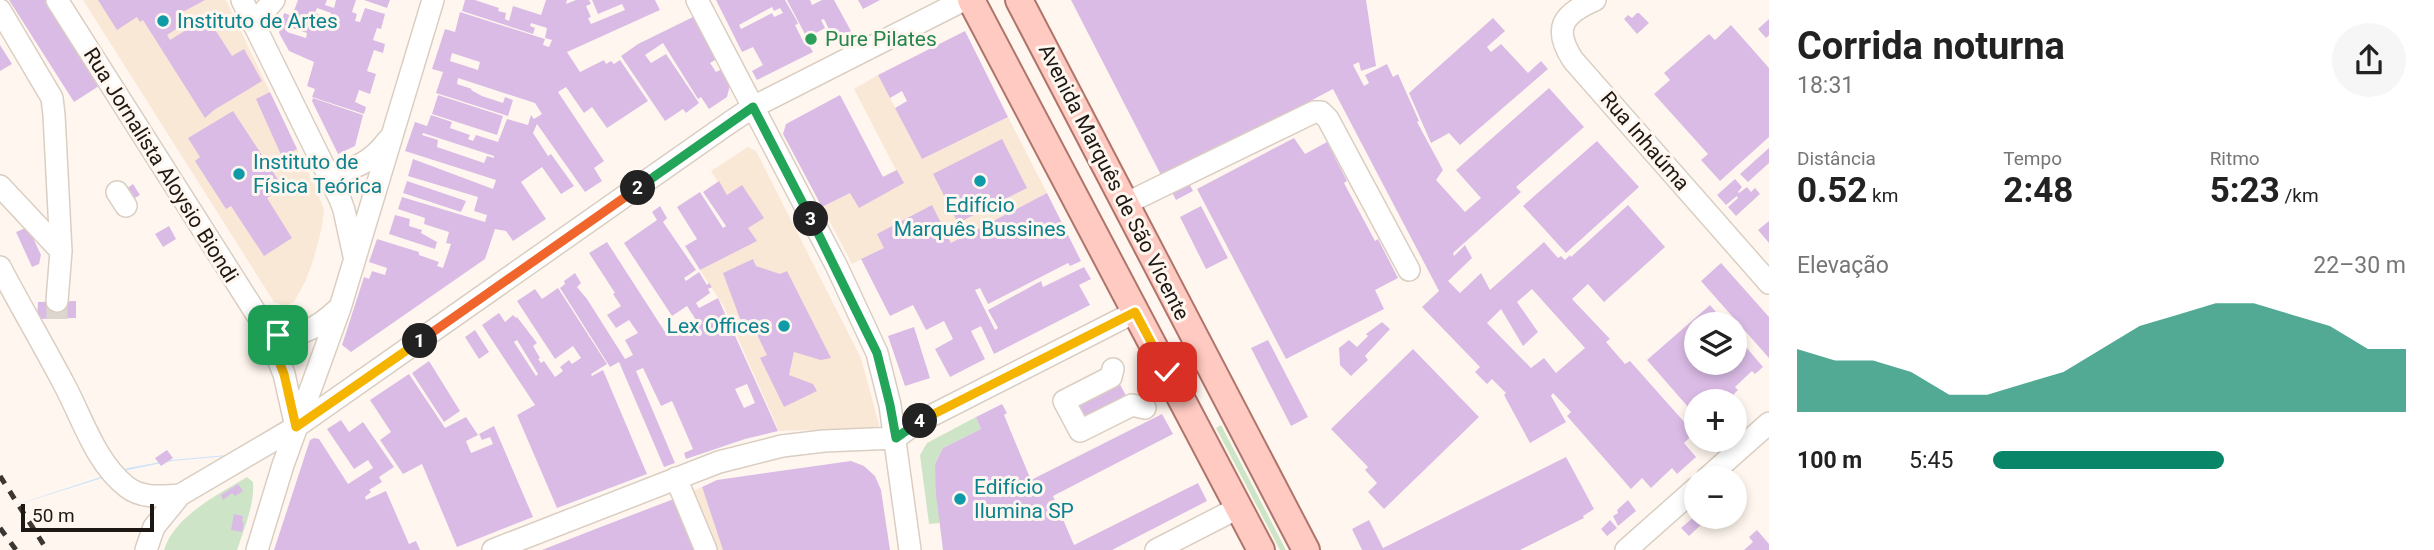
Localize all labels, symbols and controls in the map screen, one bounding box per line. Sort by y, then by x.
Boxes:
place label: Instituto de Artes [177,9,338,33]
marker: Instituto de Artes [155,13,171,29]
button: share [2332,23,2406,97]
text: Corrida noturna [1797,24,2065,68]
place label: Pure Pilates [825,27,937,51]
marker: Pure Pilates [803,31,819,47]
street label: Avenida Marquês de São Vicente [1034,40,1194,324]
street label: Rua Jornalista Aloysio Biondi [79,43,243,287]
text: 18:31 [1797,72,1854,99]
street label: Rua Inhaúma [1596,87,1694,195]
text: Distância [1797,147,1876,170]
text: Tempo [2003,147,2062,170]
text: Ritmo [2210,147,2260,170]
place label: Instituto de Física Teórica [253,150,382,198]
marker: Instituto de Física Teórica [231,166,247,182]
pin: 2 [620,170,656,206]
text: 0.52 [1797,170,1867,211]
text: 2:48 [2003,170,2073,211]
text: 5:23 [2210,170,2280,211]
marker: Edifício Marquês Bussines [972,173,988,189]
text: 2 [632,176,643,199]
text: km [1867,184,1898,207]
text: /km [2280,184,2319,207]
place label: Edifício Marquês Bussines [894,193,1066,241]
pin: 3 [794,202,828,236]
text: 3 [805,207,816,230]
text: Elevação [1797,252,1889,279]
text: 22–30 m [2313,252,2406,279]
pin [248,305,308,365]
map controls [1684,312,1747,529]
button: layers [1684,312,1747,375]
place label: Lex Offices [667,314,770,338]
icon: arrive [259,316,297,354]
marker: Lex Offices [776,318,792,334]
pin: 1 [402,324,438,358]
text: 1 [414,329,425,352]
pin [1137,342,1197,402]
icon: check [1148,353,1186,391]
button: + [1684,389,1747,452]
pin: 4 [902,404,937,438]
text: 4 [914,409,925,432]
text: 100 m [1797,447,1862,474]
text: 5:45 [1909,447,1953,474]
button: − [1684,466,1747,529]
place label: Edifício Ilumina SP [974,475,1074,523]
marker: Edifício Ilumina SP [952,491,968,507]
scale bar [21,501,154,533]
text: 50 m [32,504,75,527]

